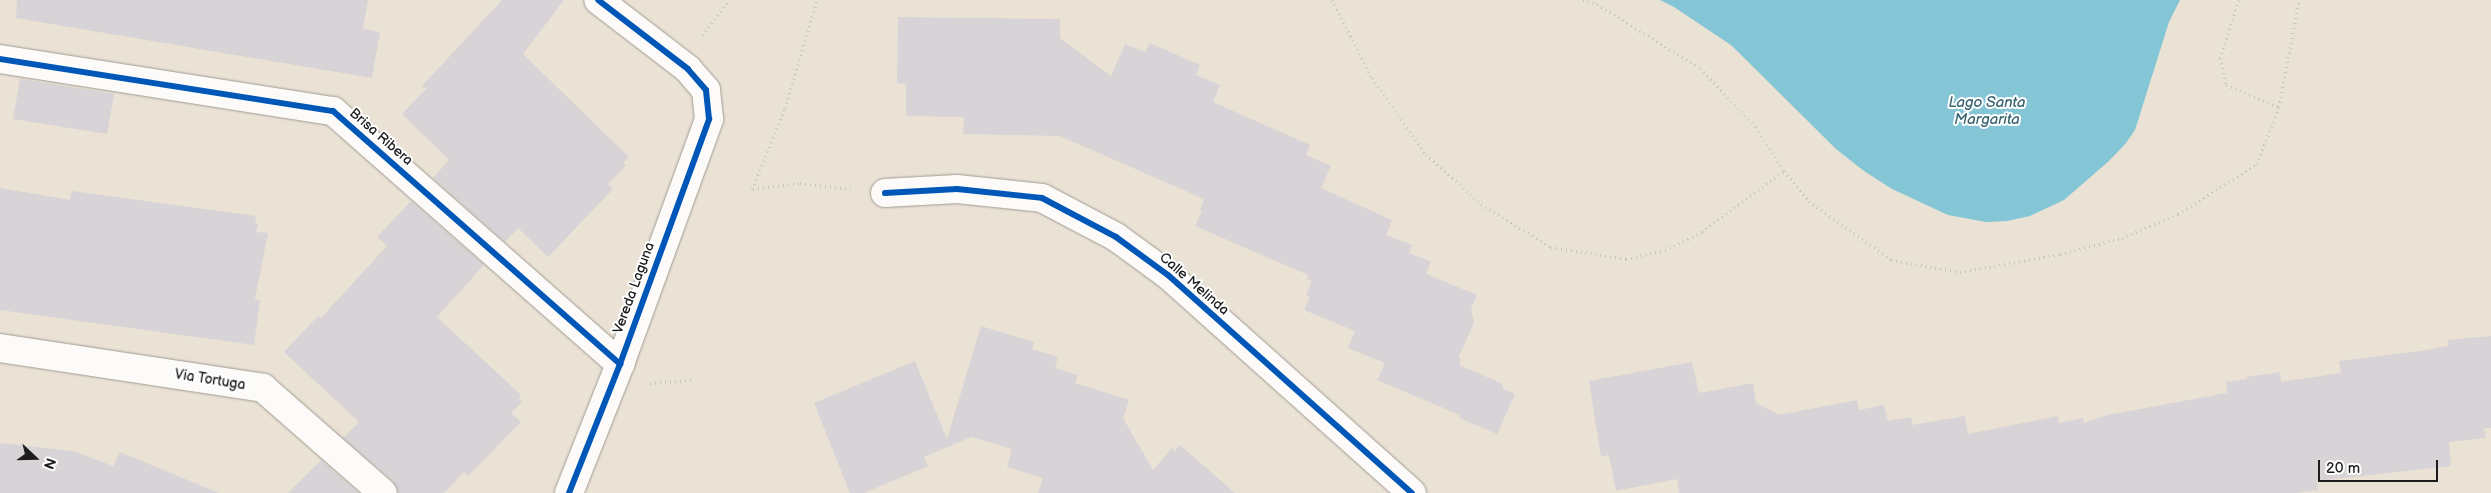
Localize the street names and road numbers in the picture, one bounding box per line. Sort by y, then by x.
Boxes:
street label: Brisa Ribera [346,105,416,169]
street label: Vereda Laguna [610,240,658,336]
street label: Calle Melinda [1156,249,1232,319]
street label: Via Tortuga [173,366,247,394]

